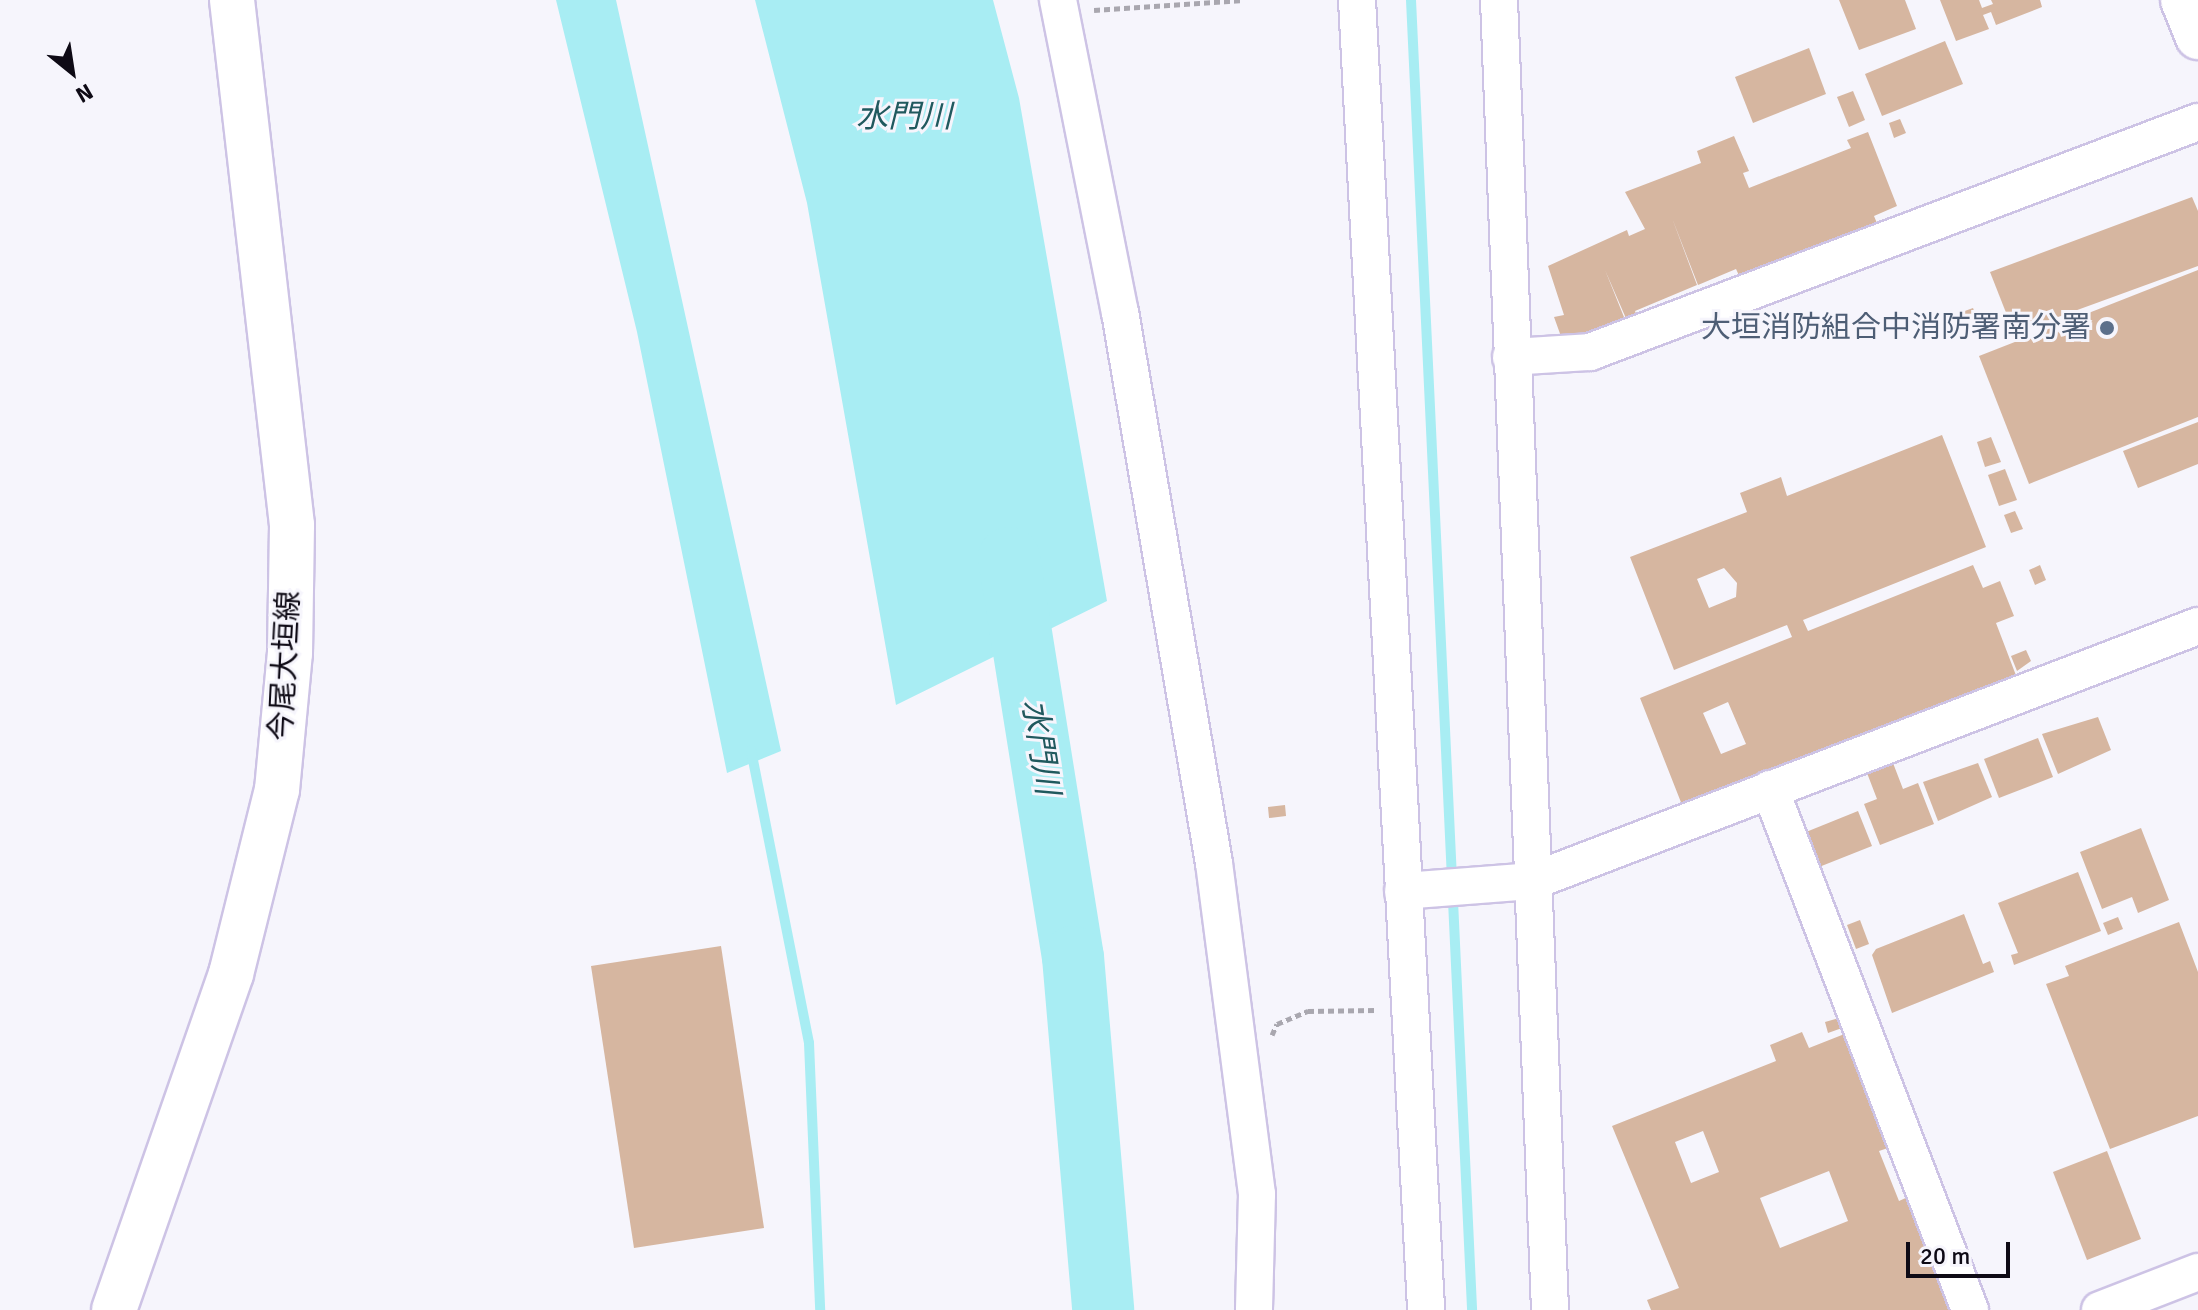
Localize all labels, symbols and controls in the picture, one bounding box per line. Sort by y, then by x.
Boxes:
north arrow [32,32,112,112]
text: N [71,78,98,109]
water label: 水門川 [856,98,952,136]
place label: 大垣消防組合中消防署南分署 [1701,310,2091,346]
marker: 大垣消防組合中消防署南分署 [2098,319,2116,337]
street label: 今尾大垣線 [264,590,308,742]
water label: 水門川 [1014,697,1066,797]
scale bar [1910,1226,2014,1276]
text: 20 m [1920,1241,1970,1271]

